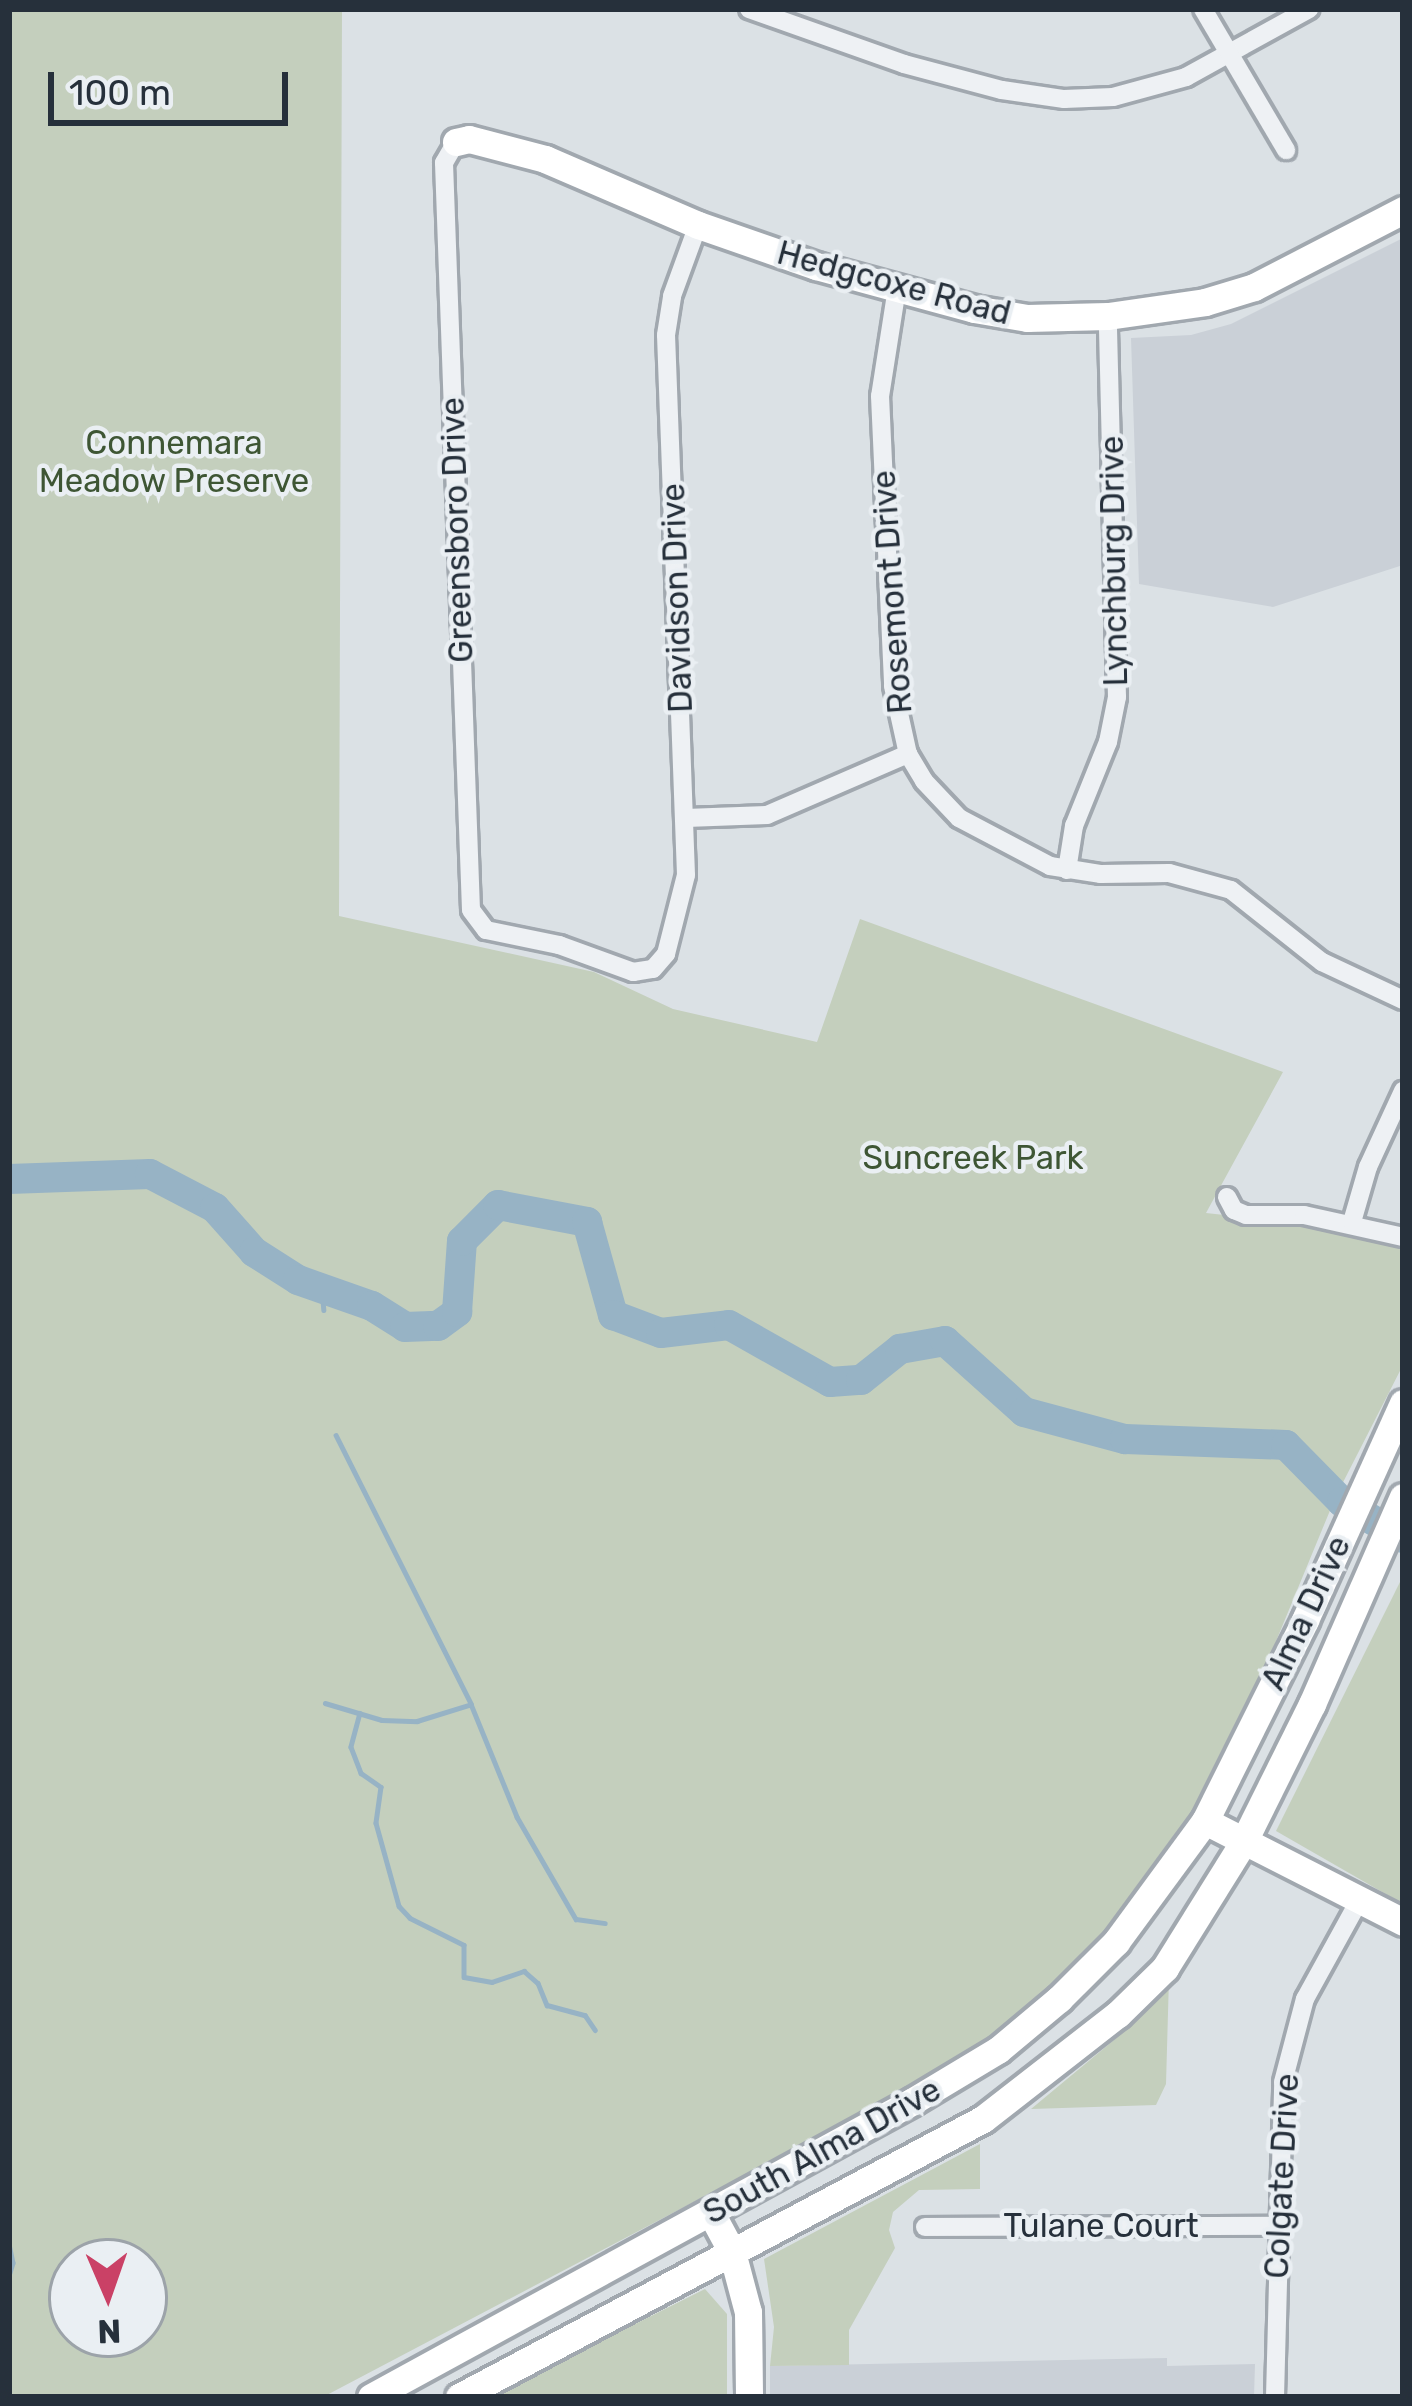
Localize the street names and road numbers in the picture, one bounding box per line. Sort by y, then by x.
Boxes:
street label: Hedgcoxe Road [773,233,1015,333]
street label: Greensboro Drive [433,397,481,663]
street label: Lynchburg Drive [1092,435,1136,687]
street label: Rosemont Drive [864,469,920,715]
street label: Davidson Drive [653,482,701,714]
street label: Alma Drive [1253,1530,1359,1696]
street label: South Alma Drive [696,2069,948,2233]
street label: Colgate Drive [1257,2072,1307,2280]
street label: Tulane Court [1003,2206,1199,2246]

